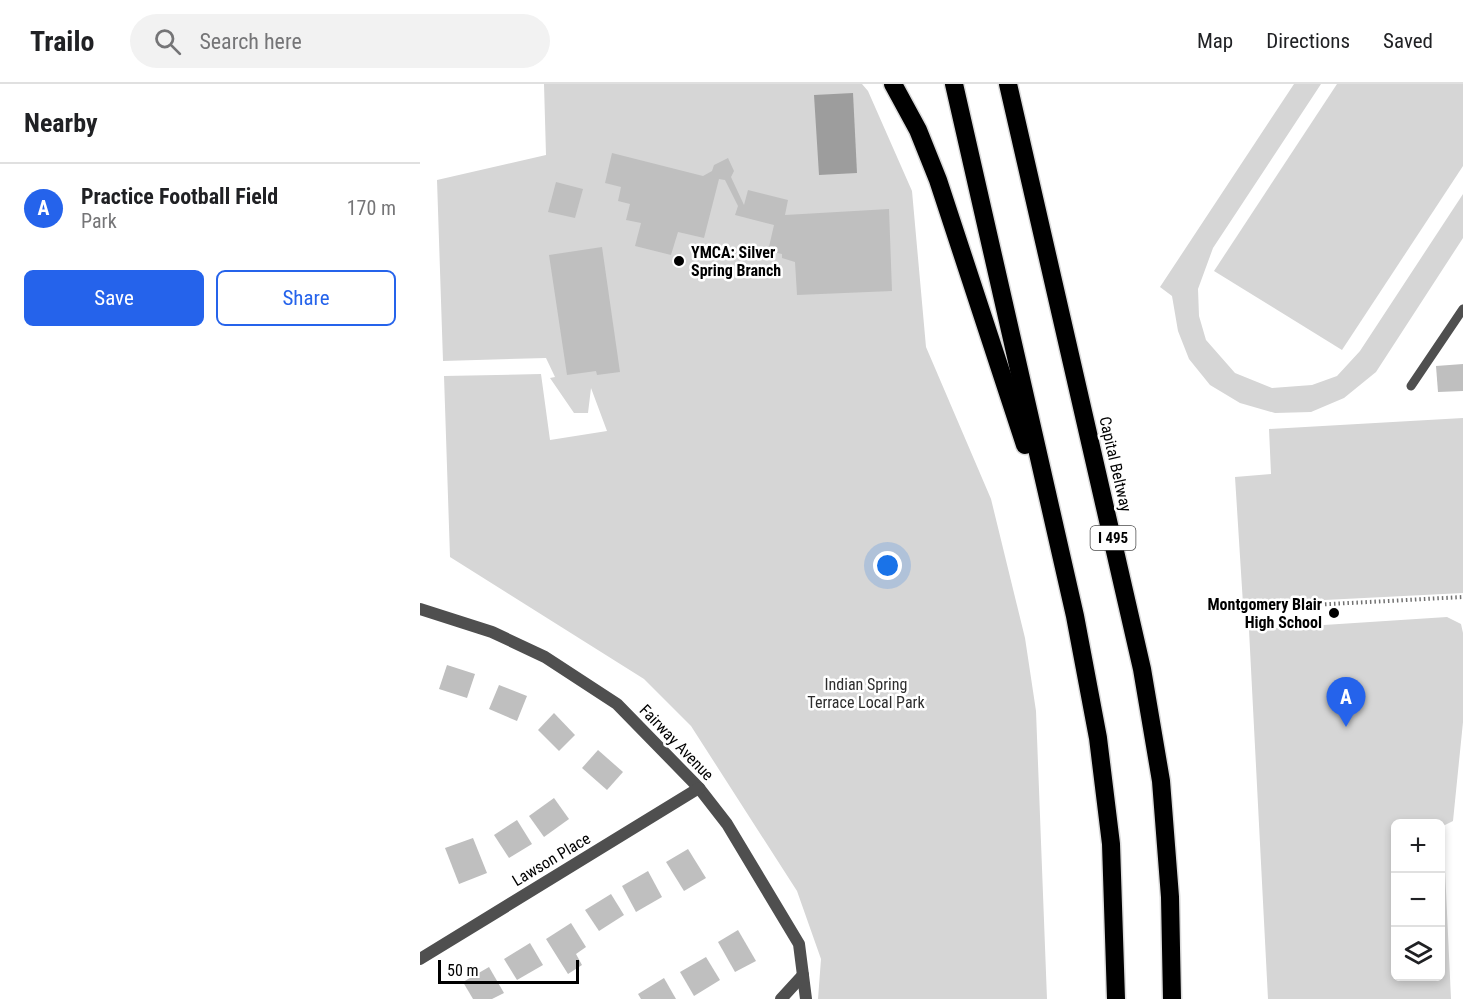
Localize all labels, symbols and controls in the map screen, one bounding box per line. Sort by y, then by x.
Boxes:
search box [130,14,550,68]
text: Trailo [30,25,94,58]
icon: search [151,25,184,58]
text: Search here [199,29,302,54]
text: Map [1197,29,1233,53]
text: Directions [1266,29,1350,53]
text: Saved [1383,29,1433,53]
text: Nearby [24,108,98,138]
text: Practice Football Field [81,184,278,209]
text: A [38,196,49,220]
text: 170 m [347,196,396,220]
text: Park [81,209,117,233]
place label: YMCA: Silver Spring Branch [691,243,781,280]
marker: YMCA: Silver Spring Branch [672,254,686,268]
button: Save [24,270,204,326]
button: Share [216,270,396,326]
street label: Capital Beltway [1095,415,1136,514]
road number: I 495 [1090,526,1136,550]
your location [873,551,902,580]
place label: Montgomery Blair High School [1207,595,1322,632]
marker: Montgomery Blair High School [1327,606,1341,620]
park label: Indian Spring Terrace Local Park [807,675,925,712]
pin: A [1326,678,1366,727]
street label: Fairway Avenue [636,700,718,784]
map controls [1391,819,1445,981]
button: + [1391,819,1445,873]
street label: Lawson Place [509,829,594,890]
button: − [1391,873,1445,927]
button: layers [1391,927,1445,981]
scale bar [438,957,579,984]
text: 50 m [447,961,479,980]

